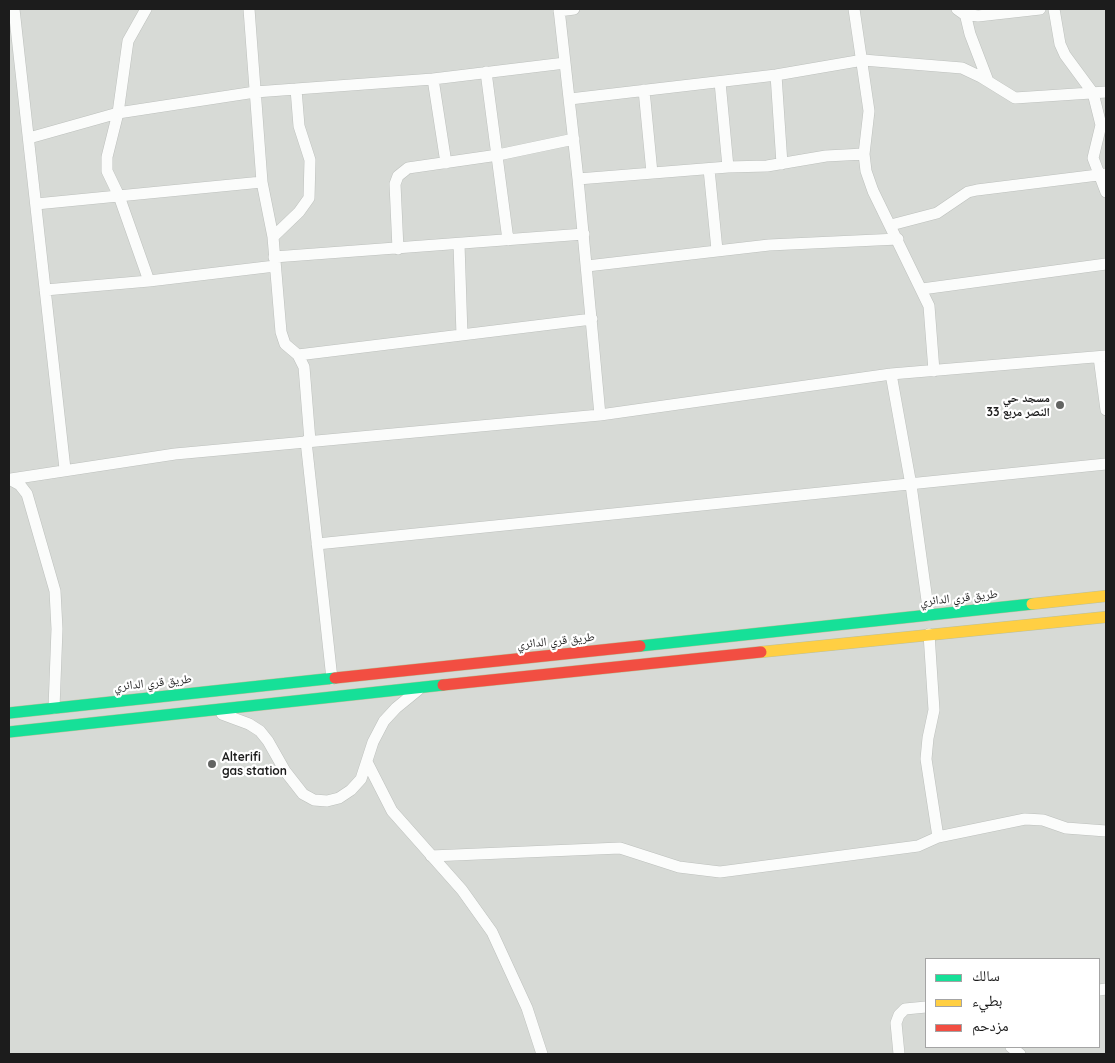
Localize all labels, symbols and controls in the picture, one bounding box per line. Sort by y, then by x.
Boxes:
place label: مسجد حي النصر مربع 33 [987,391,1050,419]
marker: مسجد حي النصر مربع 33 [1054,399,1066,411]
street label: طريق قري الدائري [919,587,999,609]
street label: طريق قري الدائري [516,630,596,652]
street label: طريق قري الدائري [113,672,193,694]
place label: Alterifi gas station [222,750,287,778]
marker: Alterifi gas station [206,758,218,770]
legend [925,958,1100,1048]
text: سالك [972,966,1000,985]
text: بطيء [972,991,1002,1010]
text: مزدحم [972,1016,1009,1035]

